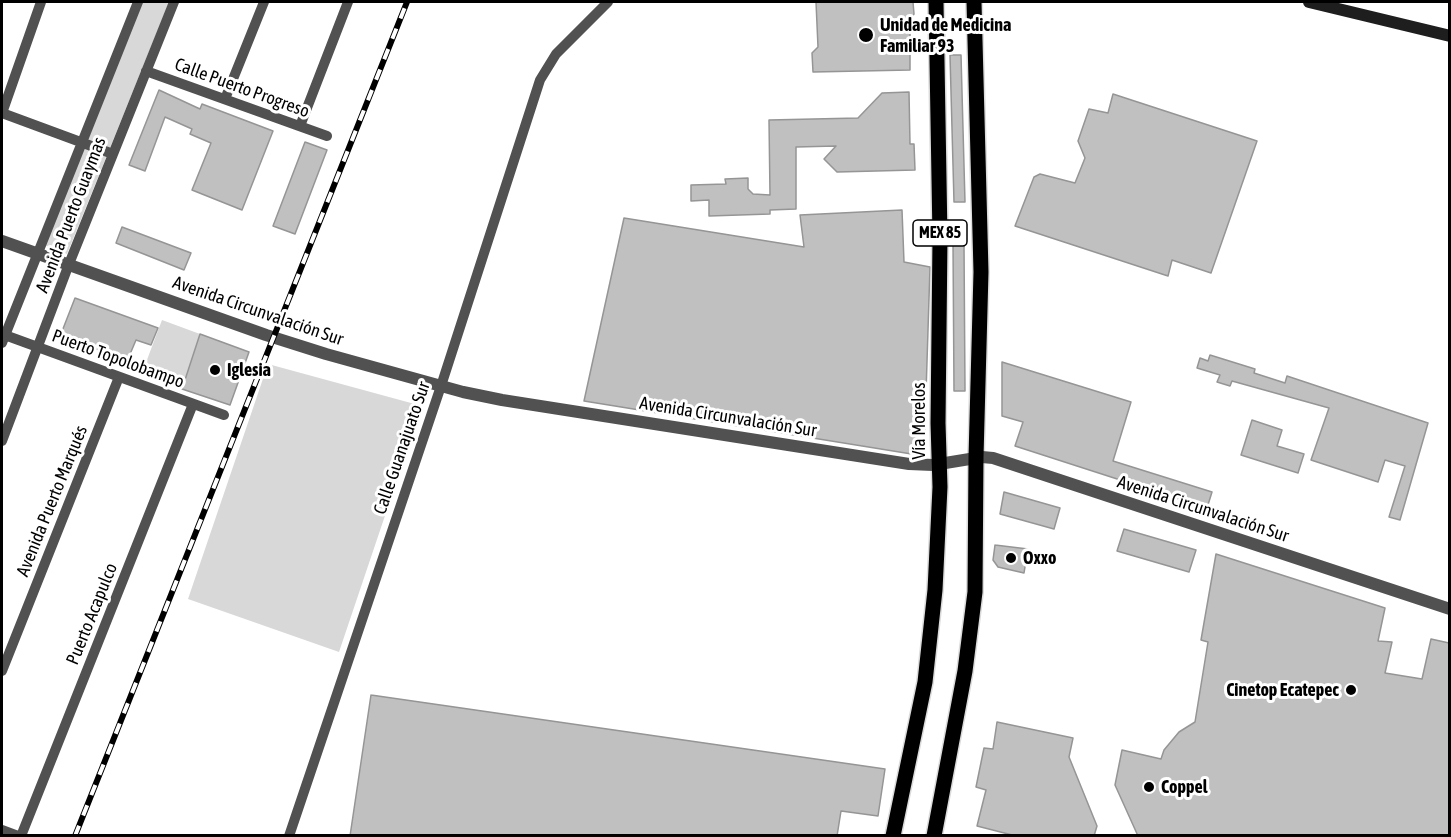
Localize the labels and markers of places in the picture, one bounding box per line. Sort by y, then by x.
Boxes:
place label: Unidad de Medicina Familiar 93 [880,14,1011,57]
marker: Unidad de Medicina Familiar 93 [857,26,875,44]
place label: Iglesia [227,359,271,381]
marker: Iglesia [208,363,222,377]
place label: Oxxo [1023,547,1056,569]
marker: Oxxo [1004,551,1018,565]
place label: Cinetop Ecatepec [1226,679,1339,701]
marker: Cinetop Ecatepec [1344,683,1358,697]
place label: Coppel [1161,776,1208,798]
marker: Coppel [1142,780,1156,794]

